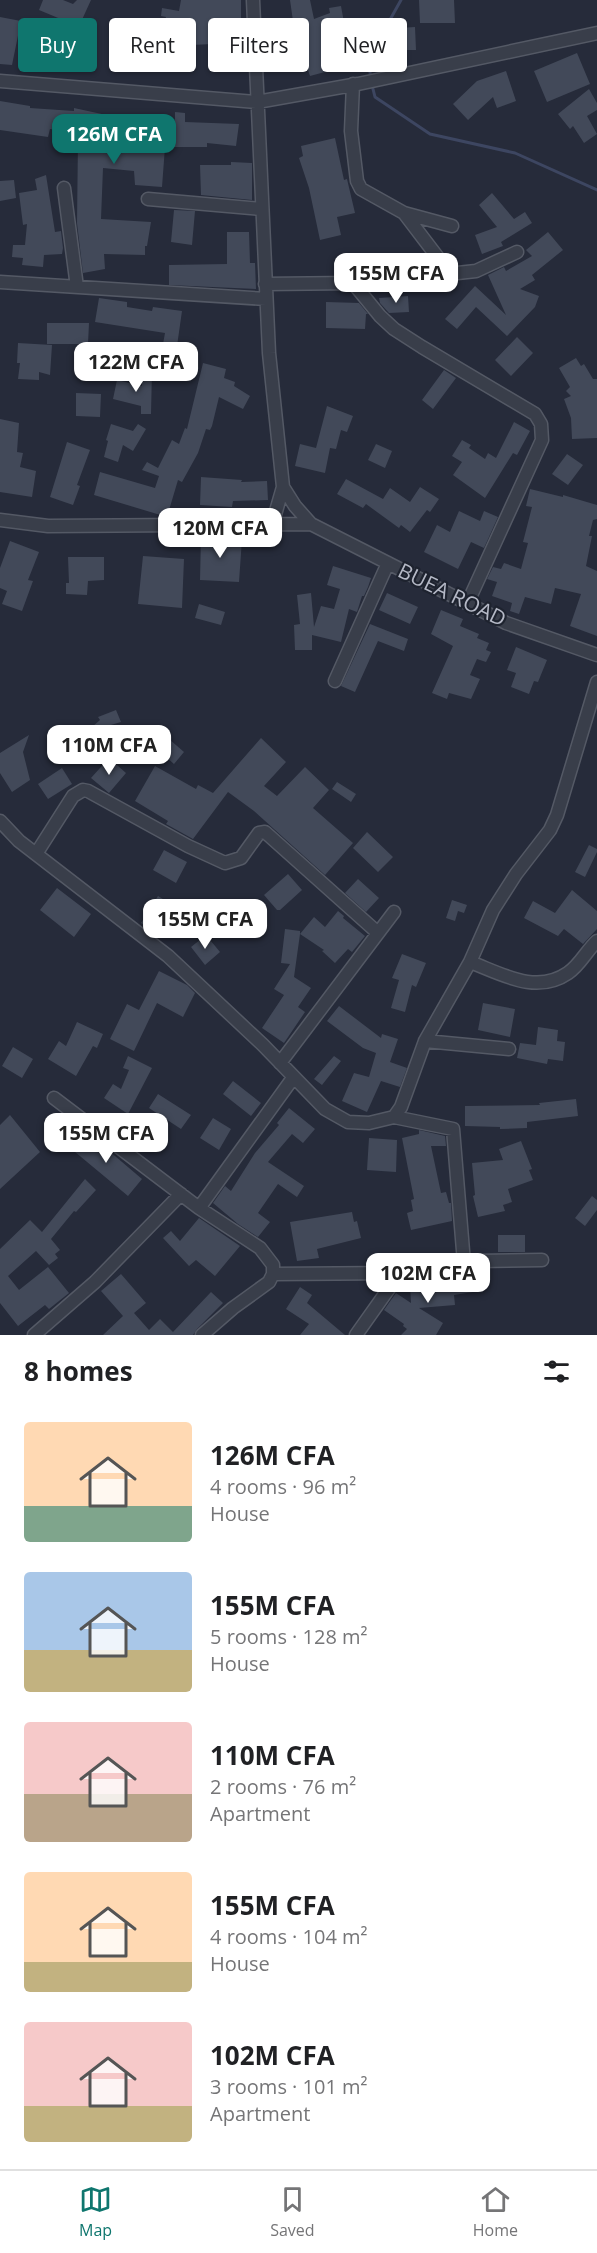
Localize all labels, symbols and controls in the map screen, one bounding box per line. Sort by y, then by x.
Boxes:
chip: Buy [18,18,97,72]
chip: Rent [109,18,196,72]
chip: Filters [208,18,309,72]
chip: New [321,18,407,72]
pin: 126M CFA [52,114,176,165]
text: 126M CFA [66,120,162,147]
pin: 155M CFA [334,253,458,304]
text: 155M CFA [348,259,444,286]
pin: 122M CFA [74,342,198,393]
text: 122M CFA [88,348,184,375]
pin: 120M CFA [158,508,282,559]
text: 120M CFA [172,514,268,541]
street label: BUEA ROAD [394,556,511,632]
pin: 110M CFA [47,725,171,776]
text: 110M CFA [61,731,157,758]
pin: 155M CFA [143,899,267,950]
text: 155M CFA [157,905,253,932]
pin: 155M CFA [44,1113,168,1164]
text: 155M CFA [58,1119,154,1146]
pin: 102M CFA [366,1253,490,1304]
text: 102M CFA [380,1259,476,1286]
text: 8 homes [24,1353,133,1389]
icon: filters [540,1355,573,1388]
text: 126M CFA [210,1437,335,1473]
icon: home [72,1446,144,1518]
text: 4 rooms · 96 m² [210,1473,356,1500]
text: House [210,1500,270,1527]
text: 155M CFA [210,1587,335,1623]
icon: home [72,1596,144,1668]
text: 5 rooms · 128 m² [210,1623,368,1650]
text: House [210,1650,270,1677]
text: 110M CFA [210,1737,335,1773]
icon: home [72,1746,144,1818]
text: 2 rooms · 76 m² [210,1773,356,1800]
text: Apartment [210,1800,310,1827]
text: 155M CFA [210,1887,335,1923]
icon: home [72,1896,144,1968]
text: 4 rooms · 104 m² [210,1923,368,1950]
text: House [210,1950,270,1977]
text: 102M CFA [210,2037,335,2073]
icon: home [72,2046,144,2118]
text: 3 rooms · 101 m² [210,2073,368,2100]
text: Apartment [210,2100,310,2127]
tab: Map [79,2183,112,2241]
tab: Saved [270,2183,315,2241]
tab: Home [473,2183,518,2241]

